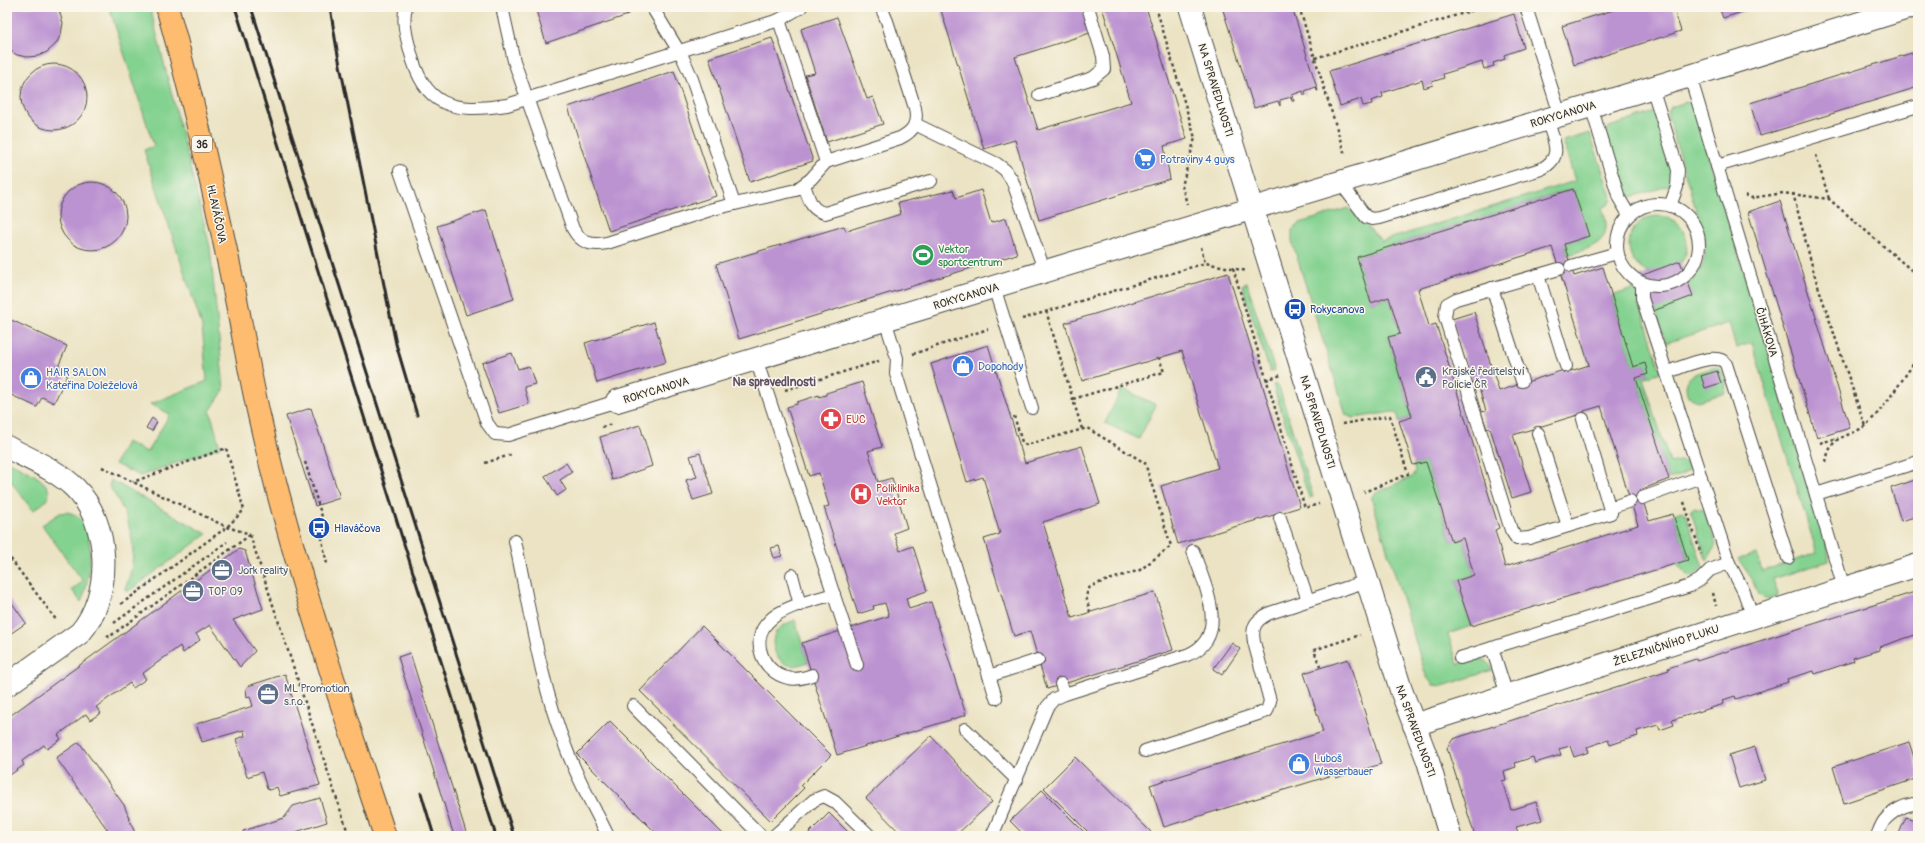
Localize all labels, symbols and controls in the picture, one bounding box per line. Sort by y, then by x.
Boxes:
street label: NA SPRAVEDLNOSTI [1195,42,1236,138]
street label: ROKYCANOVA [1529,98,1597,131]
road number: 36 [192,136,212,152]
supermarket icon: Potraviny 4 guys [1132,146,1158,172]
place label: Potraviny 4 guys [1160,153,1235,166]
street label: HLAVÁČOVA [204,184,229,245]
sports icon: Vektor sportcentrum [910,242,936,268]
place label: Vektor sportcentrum [938,243,1003,269]
street label: ROKYCANOVA [932,280,1000,313]
bus stop icon: Rokycanova [1282,296,1308,322]
place label: Rokycanova [1310,303,1364,316]
street label: ČIHÁKOVA [1753,306,1780,358]
shop icon: Dopohody [950,353,976,379]
place label: Dopohody [978,360,1023,373]
public building icon: Krajské ředitelství Policie ČR [1413,364,1439,390]
shop icon: HAIR SALON Kateřina Doleželová [18,365,44,391]
place label: Krajské ředitelství Policie ČR [1442,365,1525,391]
place label: HAIR SALON Kateřina Doleželová [46,366,138,392]
street label: ROKYCANOVA [622,374,690,407]
street label: NA SPRAVEDLNOSTI [1297,374,1338,470]
district label: Na spravedlnosti [732,375,816,390]
pharmacy icon: EUC [818,406,844,432]
place label: EUC [846,413,866,426]
hospital icon: Poliklinika Vektor [848,481,874,507]
place label: Poliklinika Vektor [876,482,920,508]
bus stop icon: Hlaváčova [306,515,332,541]
place label: Hlaváčova [334,522,380,535]
office icon: Jork reality [209,557,235,583]
place label: Jork reality [238,564,288,577]
office icon: TOP 09 [180,578,206,604]
place label: TOP 09 [208,585,243,598]
street label: ŽELEZNIČNÍHO PLUKU [1611,622,1721,669]
office icon: ML Promotion s.r.o. [255,681,281,707]
place label: ML Promotion s.r.o. [284,682,350,708]
street label: NA SPRAVEDLNOSTI [1393,683,1438,779]
shop icon: Luboš Wasserbauer [1286,751,1312,777]
place label: Luboš Wasserbauer [1314,752,1373,778]

